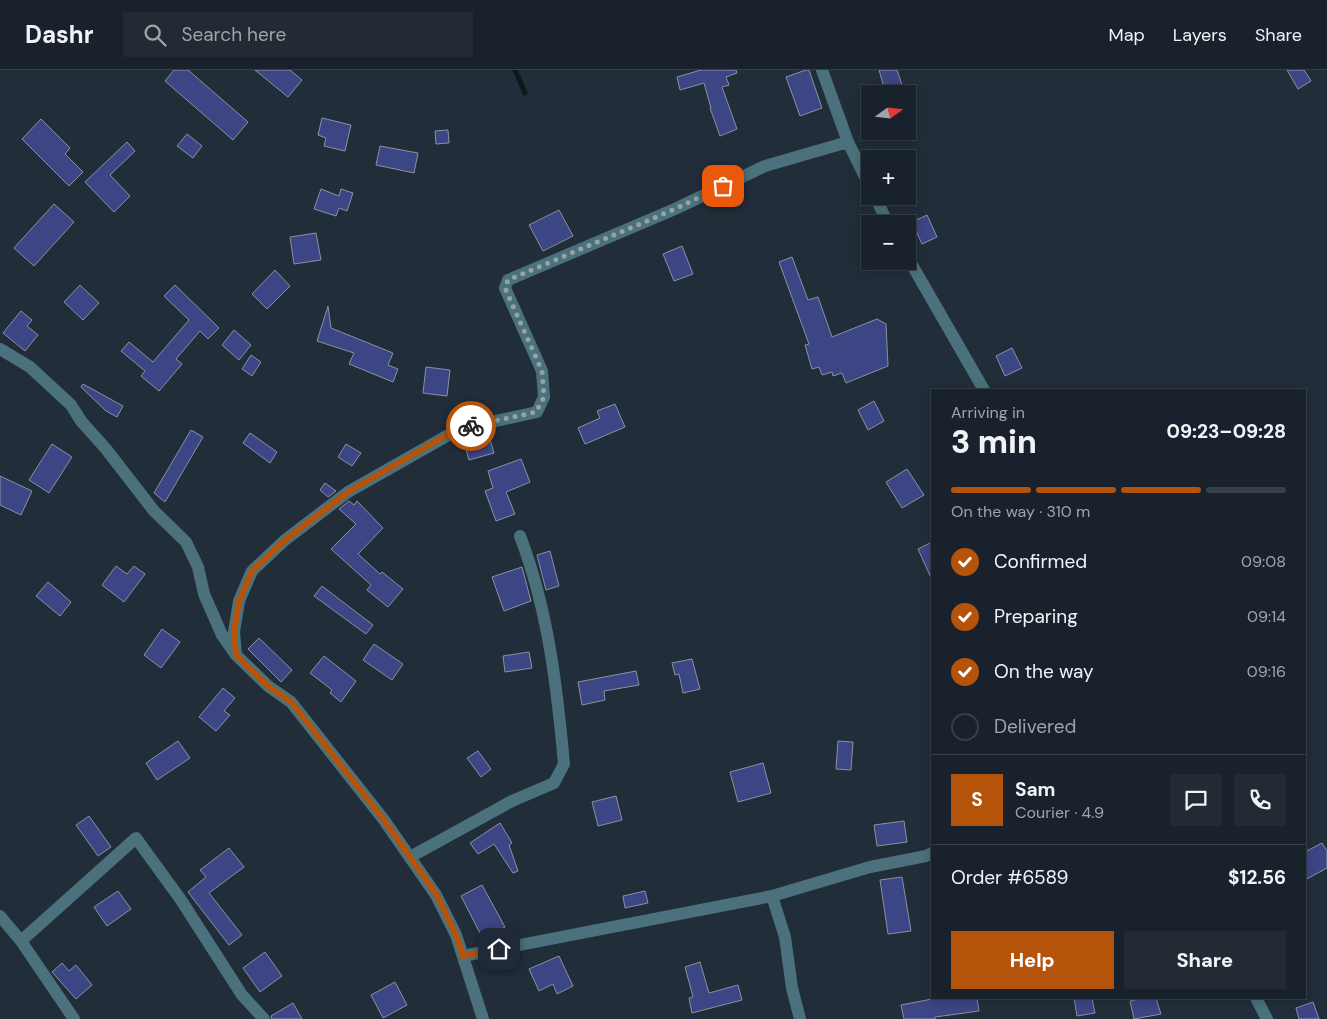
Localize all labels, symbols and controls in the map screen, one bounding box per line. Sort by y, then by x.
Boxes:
search box [123,12,473,57]
text: Dashr [25,19,93,50]
icon: search [141,21,169,49]
text: Search here [181,22,286,47]
text: Map [1109,23,1145,47]
text: Layers [1173,23,1227,47]
text: Share [1255,23,1302,47]
north arrow [861,85,916,140]
map controls [861,85,916,270]
button: + [861,150,916,205]
pin [702,165,744,207]
icon: bag [709,172,737,200]
button: − [861,215,916,270]
courier [446,401,496,451]
text: Arriving in [951,402,1025,423]
icon: bike [457,412,485,440]
text: 09:23–09:28 [1166,419,1286,444]
text: 3 min [951,421,1037,463]
text: On the way · 310 m [951,501,1090,522]
icon: check [951,548,979,576]
text: Confirmed [994,549,1087,574]
text: 09:08 [1241,551,1286,572]
icon: check [951,603,979,631]
text: Preparing [994,604,1078,629]
text: 09:14 [1247,606,1286,627]
icon: check [951,658,979,686]
text: On the way [994,659,1094,684]
text: 09:16 [1247,661,1286,682]
text: Delivered [994,714,1076,739]
button: chat [1170,774,1222,826]
button: phone [1234,774,1286,826]
text: Sam [1015,777,1056,802]
text: S [971,787,983,812]
text: Courier · 4.9 [1015,802,1104,823]
text: Order #6589 [951,865,1069,890]
text: $12.56 [1228,865,1286,890]
pin [478,928,520,970]
button: Help [951,931,1114,989]
button: Share [1124,931,1286,989]
icon: home [485,935,513,963]

